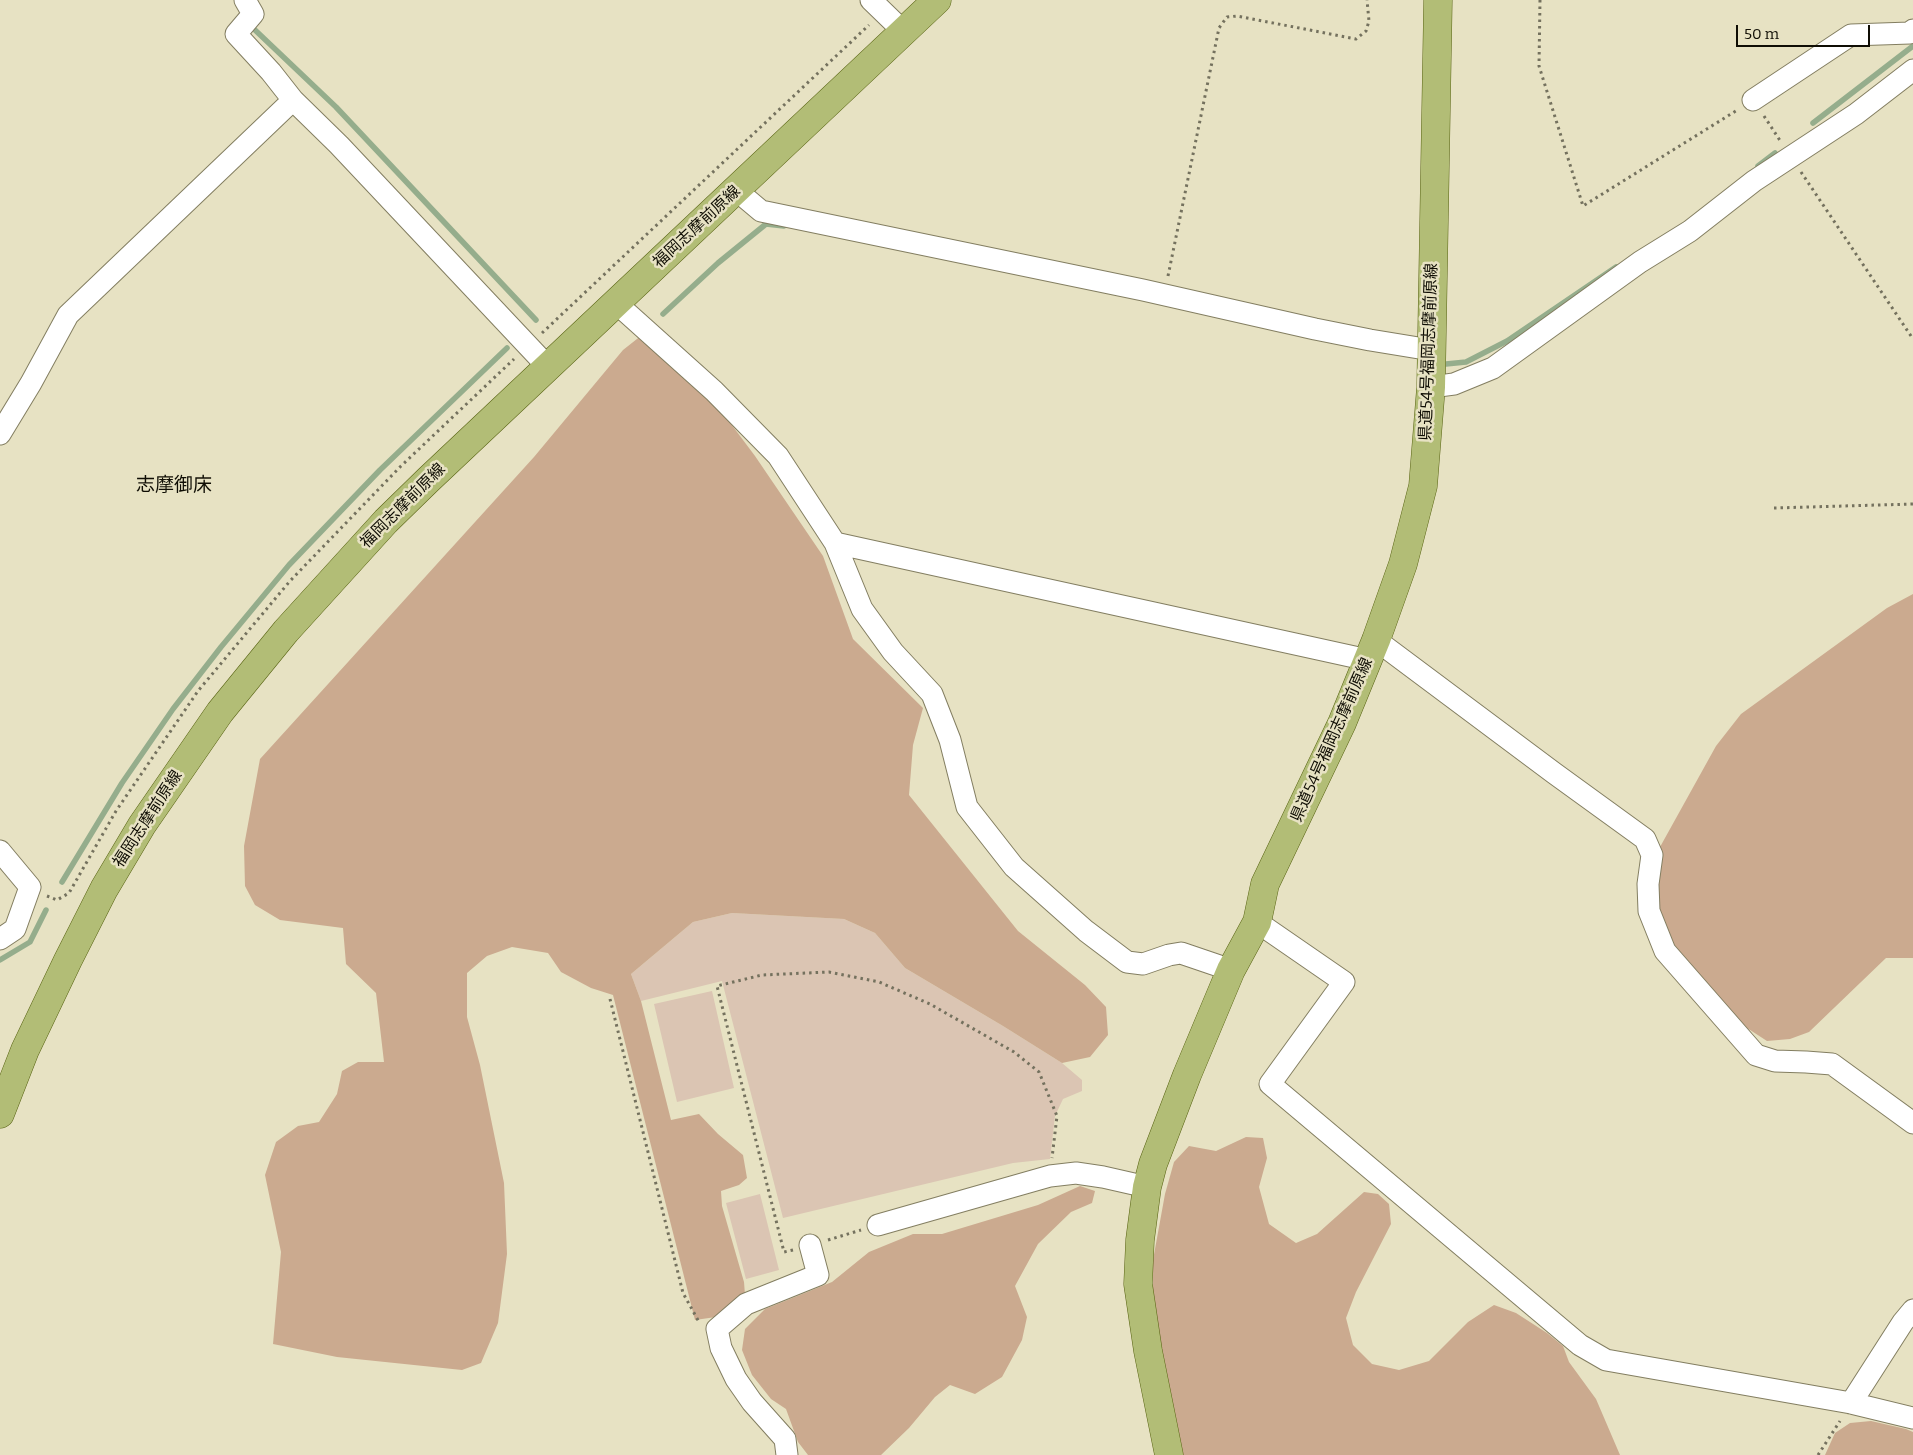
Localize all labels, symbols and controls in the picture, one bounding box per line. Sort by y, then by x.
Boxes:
scale bar [1738,15,1872,47]
text: 50 m [1744,25,1779,43]
street label: 福岡志摩前原線 [649,182,745,272]
street label: 県道54号福岡志摩前原線 [1416,263,1442,441]
street label: 福岡志摩前原線 [357,460,449,552]
district label: 志摩御床 [136,475,212,497]
street label: 県道54号福岡志摩前原線 [1287,655,1377,825]
street label: 福岡志摩前原線 [109,767,187,871]

